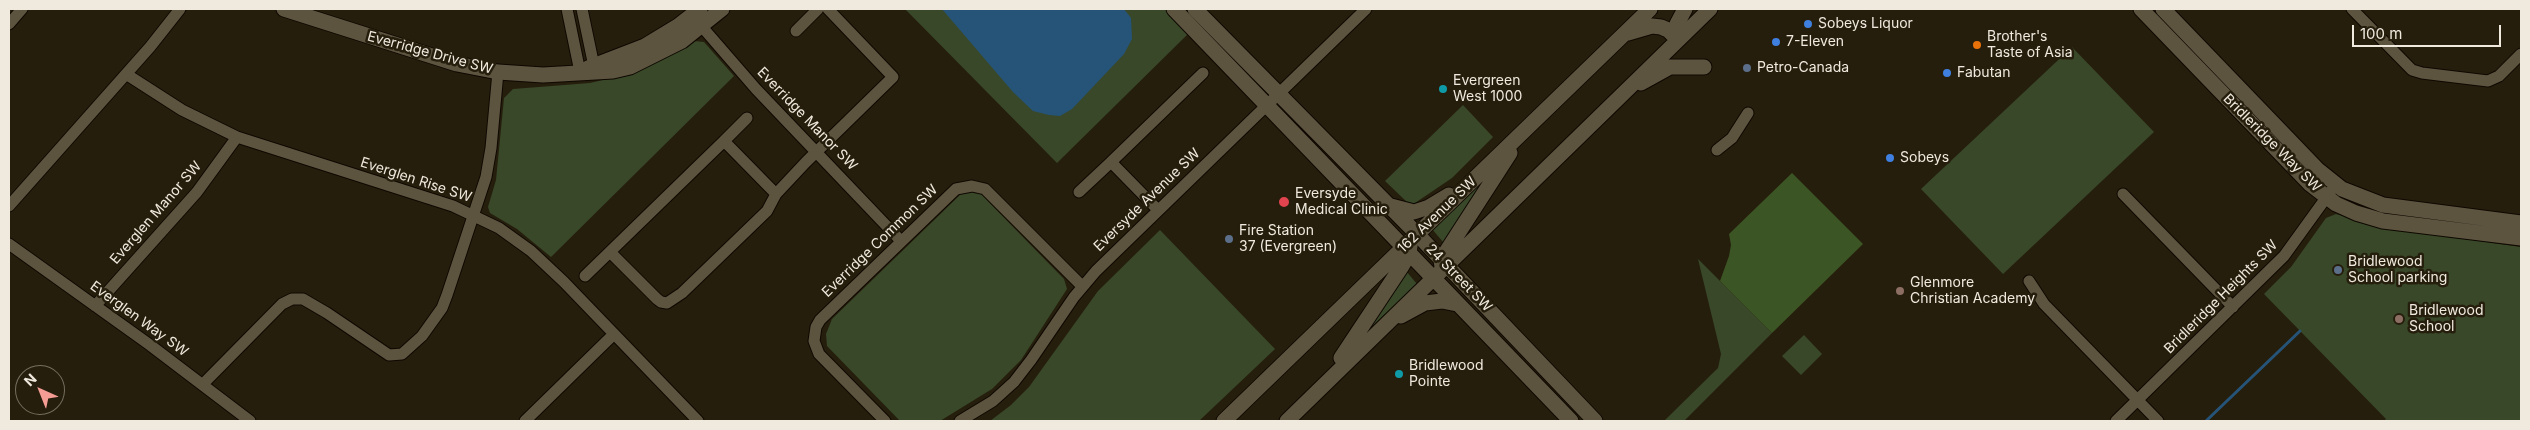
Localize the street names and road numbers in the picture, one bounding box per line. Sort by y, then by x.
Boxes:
street label: Everridge Drive SW [365,28,495,78]
street label: Everridge Manor SW [753,64,861,174]
street label: Bridleridge Way SW [2220,91,2324,195]
street label: Eversyde Avenue SW [1090,145,1204,255]
street label: Everglen Rise SW [358,154,474,206]
street label: Everglen Manor SW [107,158,205,268]
street label: 162 Avenue SW [1394,173,1480,257]
street label: Everridge Common SW [819,181,941,301]
street label: Bridleridge Heights SW [2161,237,2281,357]
street label: 24 Street SW [1423,241,1495,315]
street label: Everglen Way SW [87,278,191,360]

